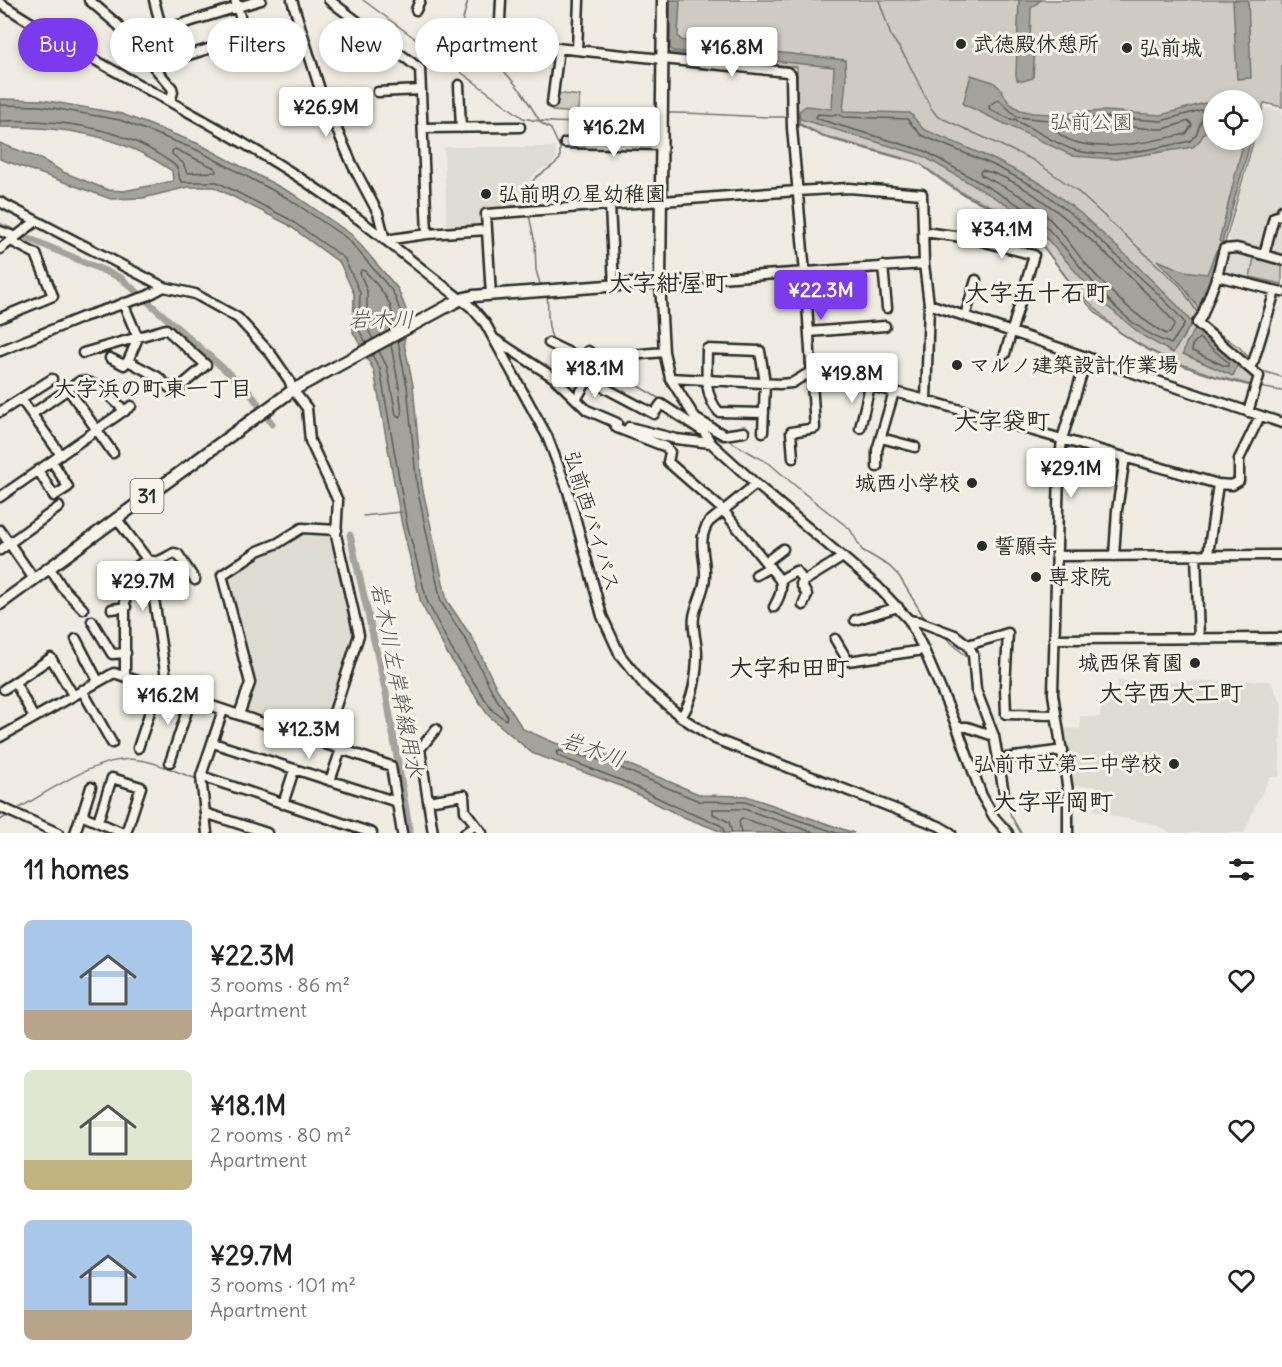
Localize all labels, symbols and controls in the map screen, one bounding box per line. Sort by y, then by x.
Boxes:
chip: Buy [18,18,98,72]
chip: Rent [110,18,195,72]
chip: Filters [207,18,307,72]
chip: New [319,18,403,72]
chip: Apartment [415,18,559,72]
pin: ¥16.8M [683,27,781,78]
place label: 武徳殿休憩所 [973,30,1099,57]
text: ¥16.8M [700,34,764,59]
place label: 弘前城 [1139,34,1202,61]
marker: 武徳殿休憩所 [954,37,968,51]
marker: 弘前城 [1120,41,1134,55]
pin: ¥26.9M [277,87,375,138]
map controls [1203,90,1263,150]
button: locate [1203,90,1263,150]
text: ¥26.9M [293,94,359,119]
pin: ¥16.2M [565,107,663,158]
park label: 弘前公園 [1049,108,1133,135]
text: ¥16.2M [583,114,645,139]
place label: 弘前明の星幼稚園 [498,180,666,207]
marker: 弘前明の星幼稚園 [479,187,493,201]
pin: ¥34.1M [953,209,1051,260]
text: ¥34.1M [971,216,1033,241]
district label: 大字紺屋町 [608,267,728,297]
pin: ¥22.3M [772,270,870,321]
text: ¥22.3M [788,277,854,302]
district label: 大字五十石町 [965,277,1109,307]
water label: 岩木川 [348,305,414,333]
pin: ¥18.1M [546,348,644,399]
place label: マルノ建築設計作業場 [969,351,1179,378]
pin: ¥19.8M [803,353,901,404]
text: ¥18.1M [566,355,624,380]
marker: マルノ建築設計作業場 [950,358,964,372]
text: ¥19.8M [821,360,883,385]
district label: 大字浜の町東一丁目 [54,374,252,402]
district label: 大字袋町 [954,405,1050,435]
street label: 弘前西バイパス [558,447,627,595]
pin: ¥29.1M [1022,448,1120,499]
text: ¥29.1M [1040,455,1102,480]
place label: 城西小学校 [855,469,960,496]
marker: 城西小学校 [965,476,979,490]
road number: 31 [130,479,164,513]
place label: 誓願寺 [994,532,1057,559]
marker: 誓願寺 [975,539,989,553]
pin: ¥29.7M [94,561,192,612]
place label: 専求院 [1048,563,1111,590]
text: ¥29.7M [111,568,175,593]
marker: 専求院 [1029,570,1043,584]
water label: 岩木川左岸幹線用水 [365,580,431,780]
place label: 城西保育園 [1078,649,1183,676]
district label: 大字和田町 [729,652,849,682]
marker: 城西保育園 [1188,656,1202,670]
pin: ¥16.2M [119,675,217,726]
district label: 大字西大工町 [1099,677,1243,707]
text: ¥16.2M [137,682,199,707]
pin: ¥12.3M [260,709,358,760]
text: ¥12.3M [278,716,340,741]
water label: 岩木川 [557,725,629,773]
place label: 弘前市立第二中学校 [973,750,1162,777]
marker: 弘前市立第二中学校 [1167,757,1181,771]
district label: 大字平岡町 [993,786,1113,816]
text: 11 homes [24,853,129,886]
icon: filters [1225,853,1258,886]
text: ¥22.3M [210,939,295,972]
icon: home [72,944,144,1016]
icon: heart [1225,964,1258,997]
text: 3 rooms · 86 m² [210,972,350,997]
text: Apartment [210,997,307,1022]
text: ¥18.1M [210,1089,286,1122]
icon: home [72,1094,144,1166]
icon: heart [1225,1114,1258,1147]
text: 2 rooms · 80 m² [210,1122,351,1147]
text: Apartment [210,1147,307,1172]
text: ¥29.7M [210,1239,293,1272]
icon: home [72,1244,144,1316]
icon: heart [1225,1264,1258,1297]
text: 3 rooms · 101 m² [210,1272,356,1297]
text: Apartment [210,1297,307,1322]

